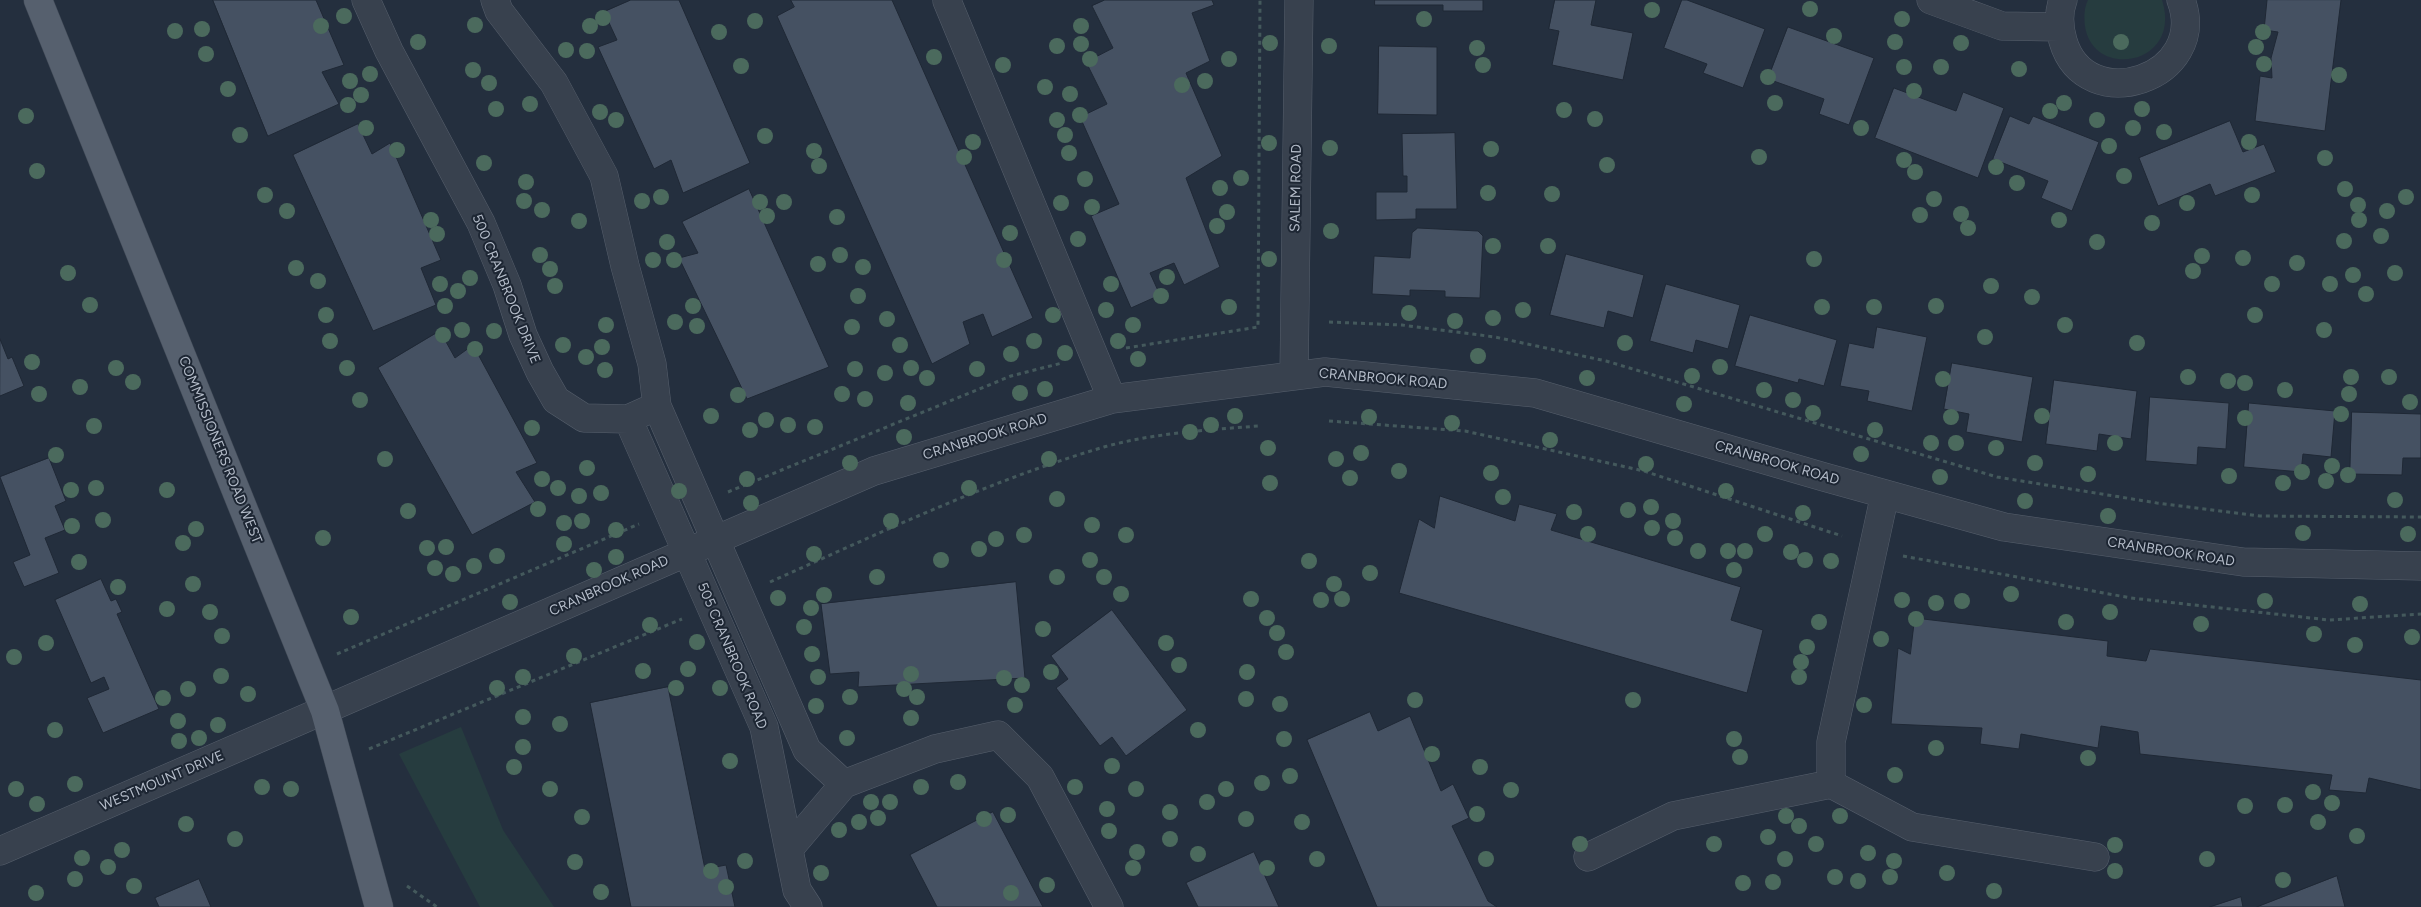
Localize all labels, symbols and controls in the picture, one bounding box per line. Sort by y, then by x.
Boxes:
street label: SALEM ROAD [1287,144,1305,232]
street label: 500 CRANBROOK DRIVE [468,212,544,366]
street label: COMMISSIONERS ROAD WEST [175,354,265,546]
street label: CRANBROOK ROAD [1318,365,1448,393]
street label: CRANBROOK ROAD [921,410,1049,464]
street label: CRANBROOK ROAD [1713,437,1841,489]
street label: CRANBROOK ROAD [2106,534,2236,570]
street label: CRANBROOK ROAD [547,552,671,620]
street label: 505 CRANBROOK ROAD [693,580,771,732]
street label: WESTMOUNT DRIVE [98,747,226,815]

